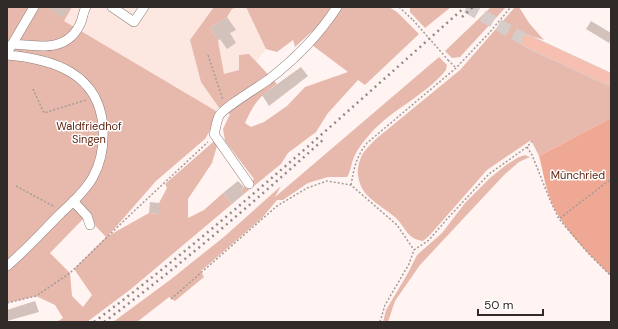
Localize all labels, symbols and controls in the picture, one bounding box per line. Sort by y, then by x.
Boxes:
park label: Waldfriedhof Singen [56,119,122,146]
park label: Münchried [551,168,605,182]
scale bar [478,291,543,317]
text: 50 m [484,297,513,313]

